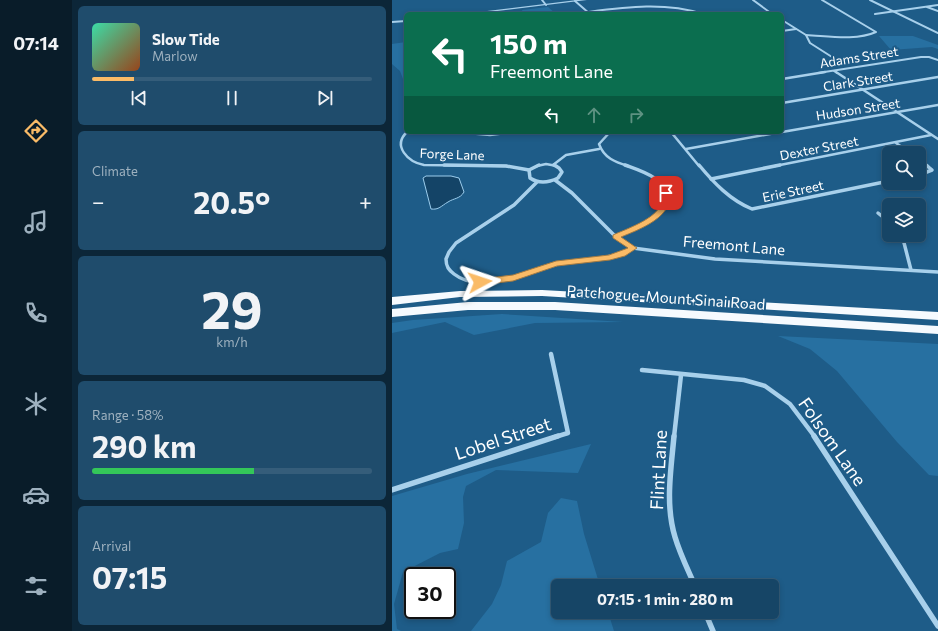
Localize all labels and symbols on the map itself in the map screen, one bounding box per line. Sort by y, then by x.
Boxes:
street label: Adams Street [818,43,900,71]
street label: Clark Street [822,68,894,94]
street label: Hudson Street [815,94,901,124]
street label: Dexter Street [778,133,860,163]
street label: Forge Lane [419,145,485,163]
pin [649,176,683,210]
street label: Erie Street [761,177,825,205]
street label: Freemont Lane [682,232,786,258]
position arrow [459,261,501,303]
street label: Patchogue-Mount Sinai Road [566,281,766,313]
street label: Folsom Lane [794,393,871,490]
street label: Lobel Street [452,412,554,464]
street label: Flint Lane [645,429,671,511]
speed limit sign: 30 [404,567,456,619]

